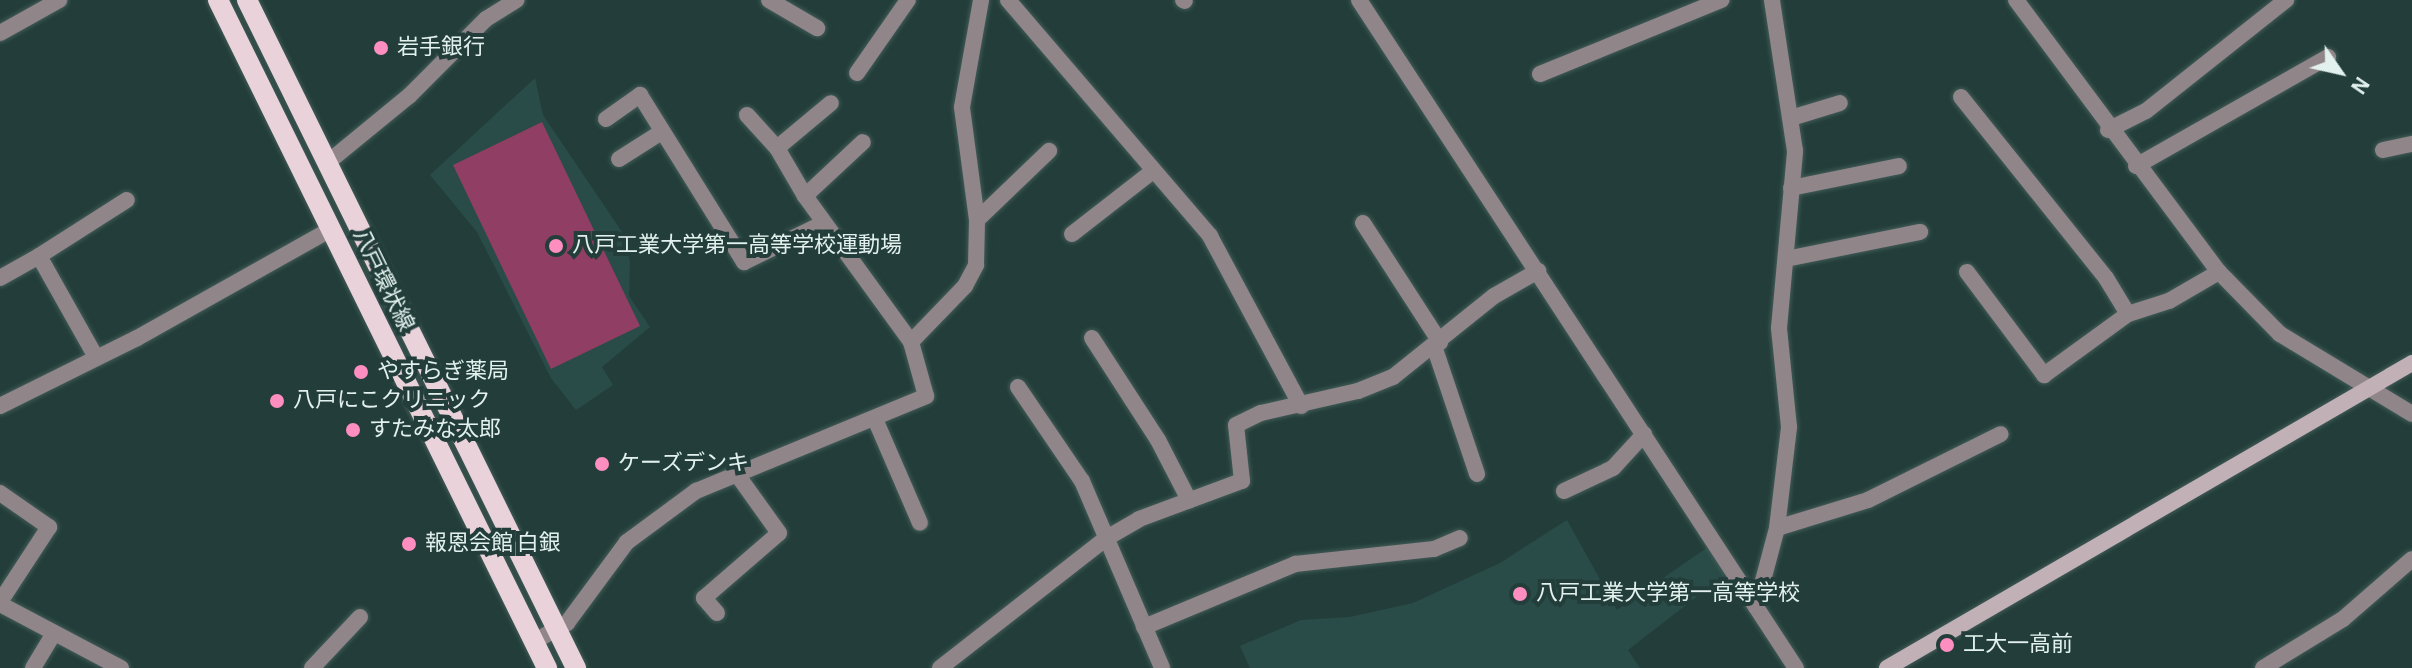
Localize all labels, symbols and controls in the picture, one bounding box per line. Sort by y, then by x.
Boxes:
north arrow [2300,32,2380,112]
place label: 岩手銀行 [397,35,485,61]
marker: 岩手銀行 [372,39,390,57]
text: N [2347,73,2373,98]
street label: 八戸環状線 [347,225,419,335]
place label: 八戸工業大学第一高等学校運動場 [572,233,902,259]
marker: 八戸工業大学第一高等学校運動場 [547,237,565,255]
place label: やすらぎ薬局 [377,359,509,385]
marker: やすらぎ薬局 [352,363,370,381]
place label: 八戸にこクリニック [293,388,491,414]
marker: 八戸にこクリニック [268,392,286,410]
place label: すたみな太郎 [369,417,501,443]
marker: すたみな太郎 [344,421,362,439]
place label: ケーズデンキ [618,451,750,477]
marker: ケーズデンキ [593,455,611,473]
place label: 報恩会館 白銀 [425,531,561,557]
marker: 報恩会館 白銀 [400,535,418,553]
place label: 八戸工業大学第一高等学校 [1536,581,1800,607]
marker: 八戸工業大学第一高等学校 [1511,585,1529,603]
place label: 工大一高前 [1963,632,2073,658]
marker: 工大一高前 [1938,636,1956,654]

